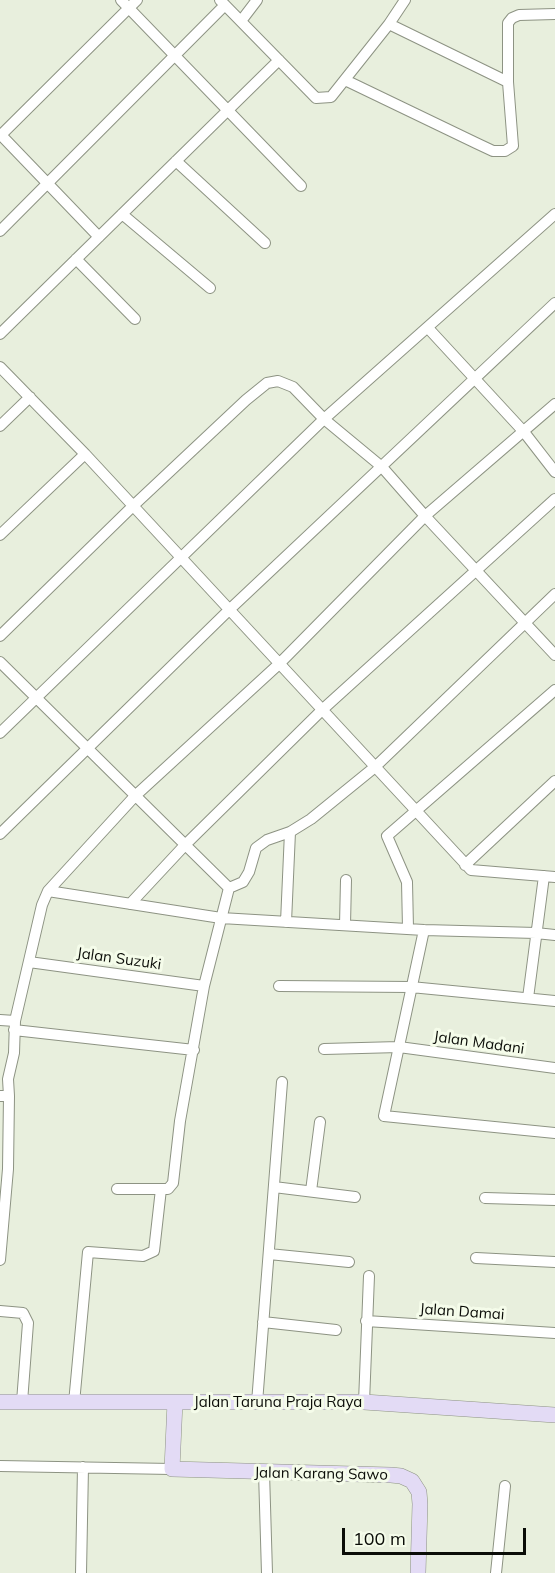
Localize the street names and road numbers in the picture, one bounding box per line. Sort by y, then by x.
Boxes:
street label: Jalan Suzuki [76,944,162,974]
street label: Jalan Madani [432,1028,526,1058]
street label: Jalan Damai [419,1300,505,1324]
street label: Jalan Taruna Praja Raya [194,1393,362,1411]
street label: Jalan Karang Sawo [254,1464,388,1484]

